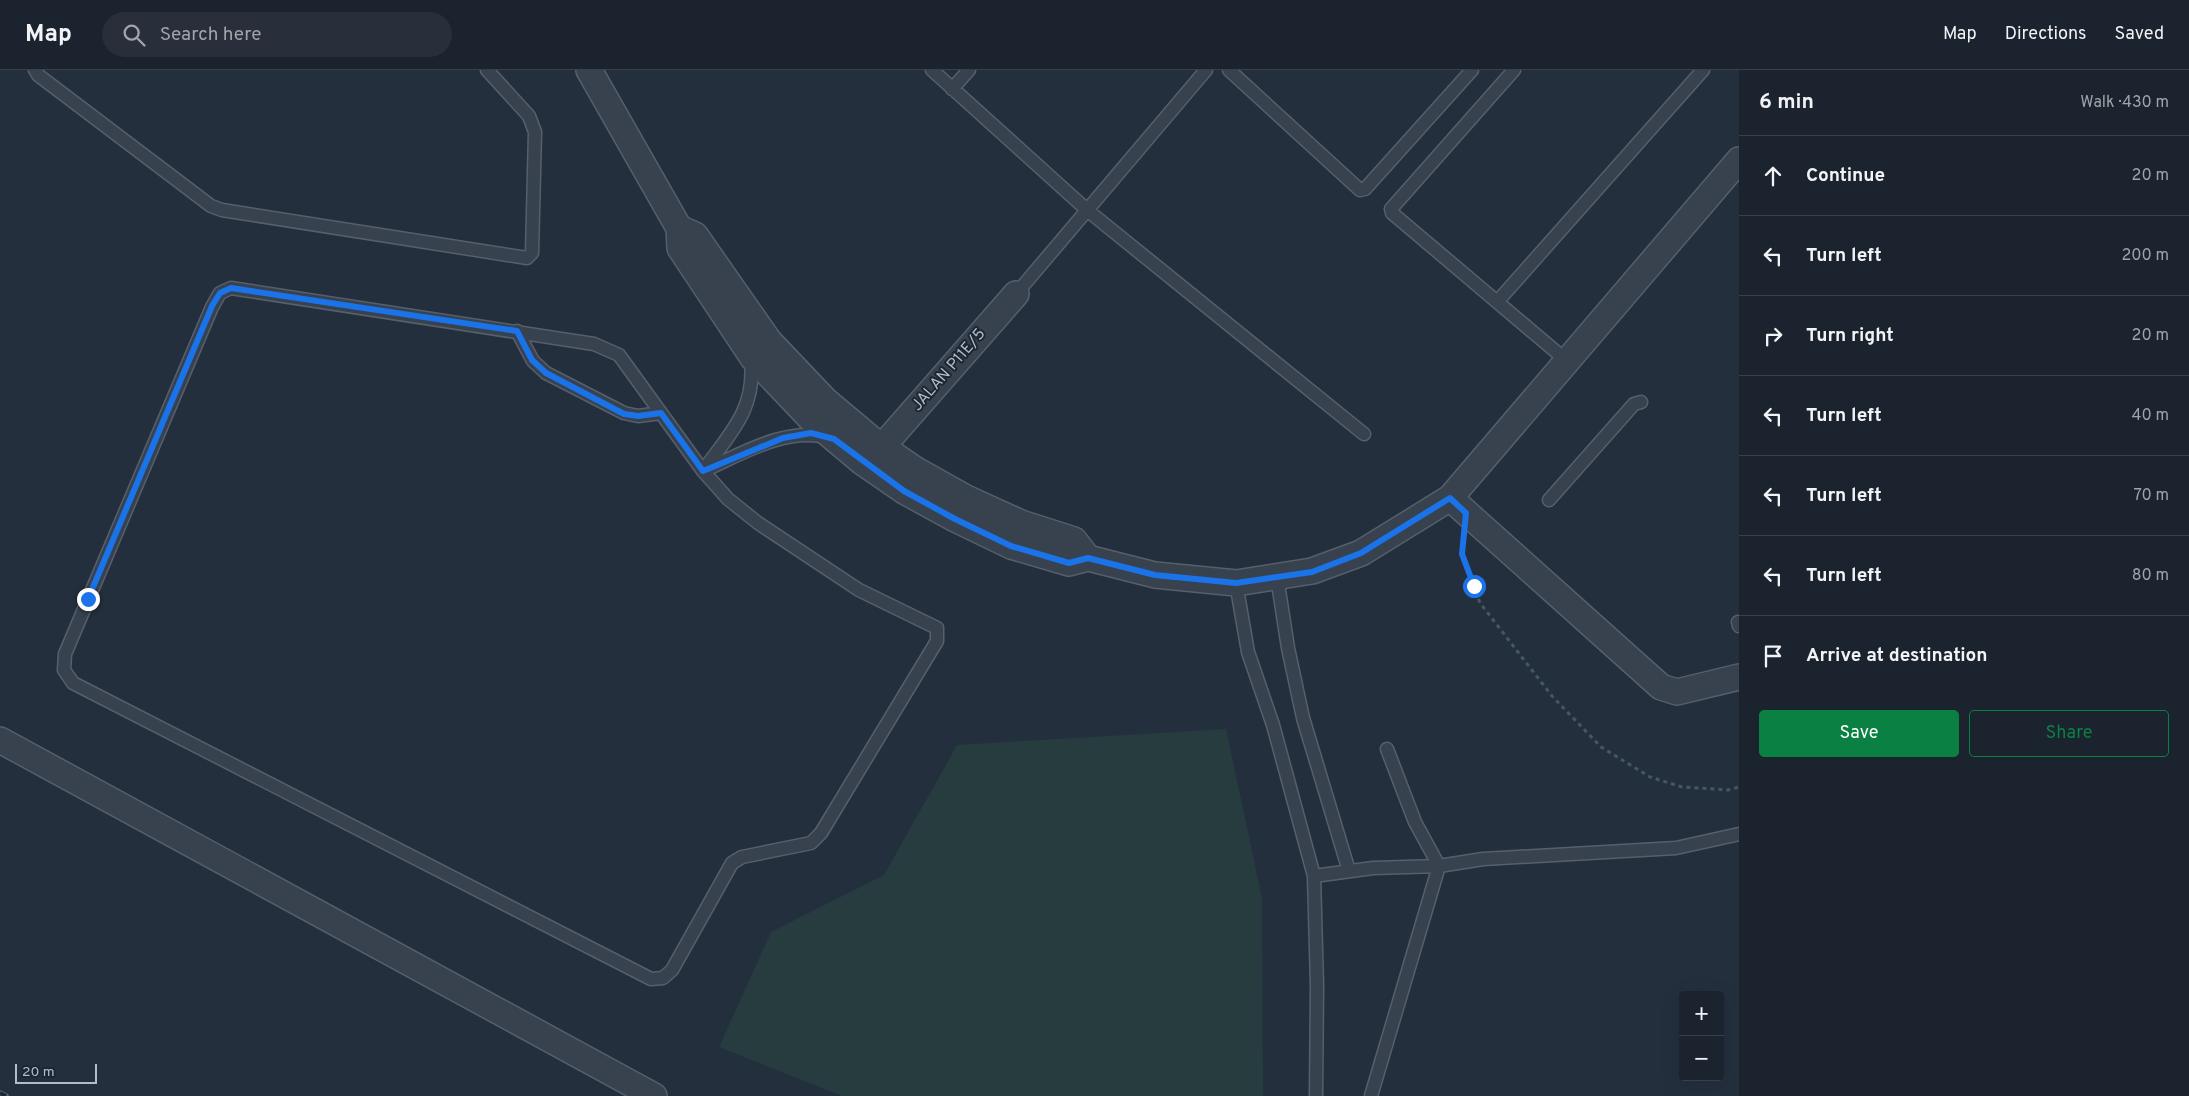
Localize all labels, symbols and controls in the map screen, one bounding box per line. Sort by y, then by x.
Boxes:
search box [102,12,452,57]
text: Map [25,20,72,50]
icon: search [120,21,148,49]
text: Search here [160,23,261,47]
text: Map [1943,23,1977,46]
text: Directions [2005,23,2087,46]
text: Saved [2115,23,2164,46]
text: 6 min [1759,89,1814,116]
text: Walk · 430 m [2080,93,2169,113]
icon: ahead [1759,162,1787,190]
text: Continue [1806,164,1885,188]
text: 20 m [2132,166,2169,186]
icon: left [1759,242,1787,270]
text: Turn left [1806,244,1882,268]
text: 200 m [2121,246,2169,266]
icon: right [1759,322,1787,350]
text: Turn right [1806,324,1894,348]
street label: JALAN P11E/5 [908,325,990,415]
text: 20 m [2132,326,2169,346]
icon: left [1759,402,1787,430]
text: Turn left [1806,404,1882,428]
text: 40 m [2131,406,2169,426]
icon: left [1759,482,1787,510]
text: Turn left [1806,484,1882,508]
text: 70 m [2134,486,2169,506]
icon: left [1759,562,1787,590]
text: Turn left [1806,564,1882,588]
text: 80 m [2132,566,2169,586]
route start [1463,575,1486,598]
route end [77,588,100,611]
icon: arrive [1759,642,1787,670]
text: Arrive at destination [1806,644,1987,668]
button: Save [1759,710,1959,757]
button: Share [1969,710,2169,757]
map controls [1679,991,1724,1081]
button: + [1679,991,1724,1036]
button: − [1679,1036,1724,1081]
scale bar [15,1061,98,1084]
text: 20 m [22,1064,55,1081]

